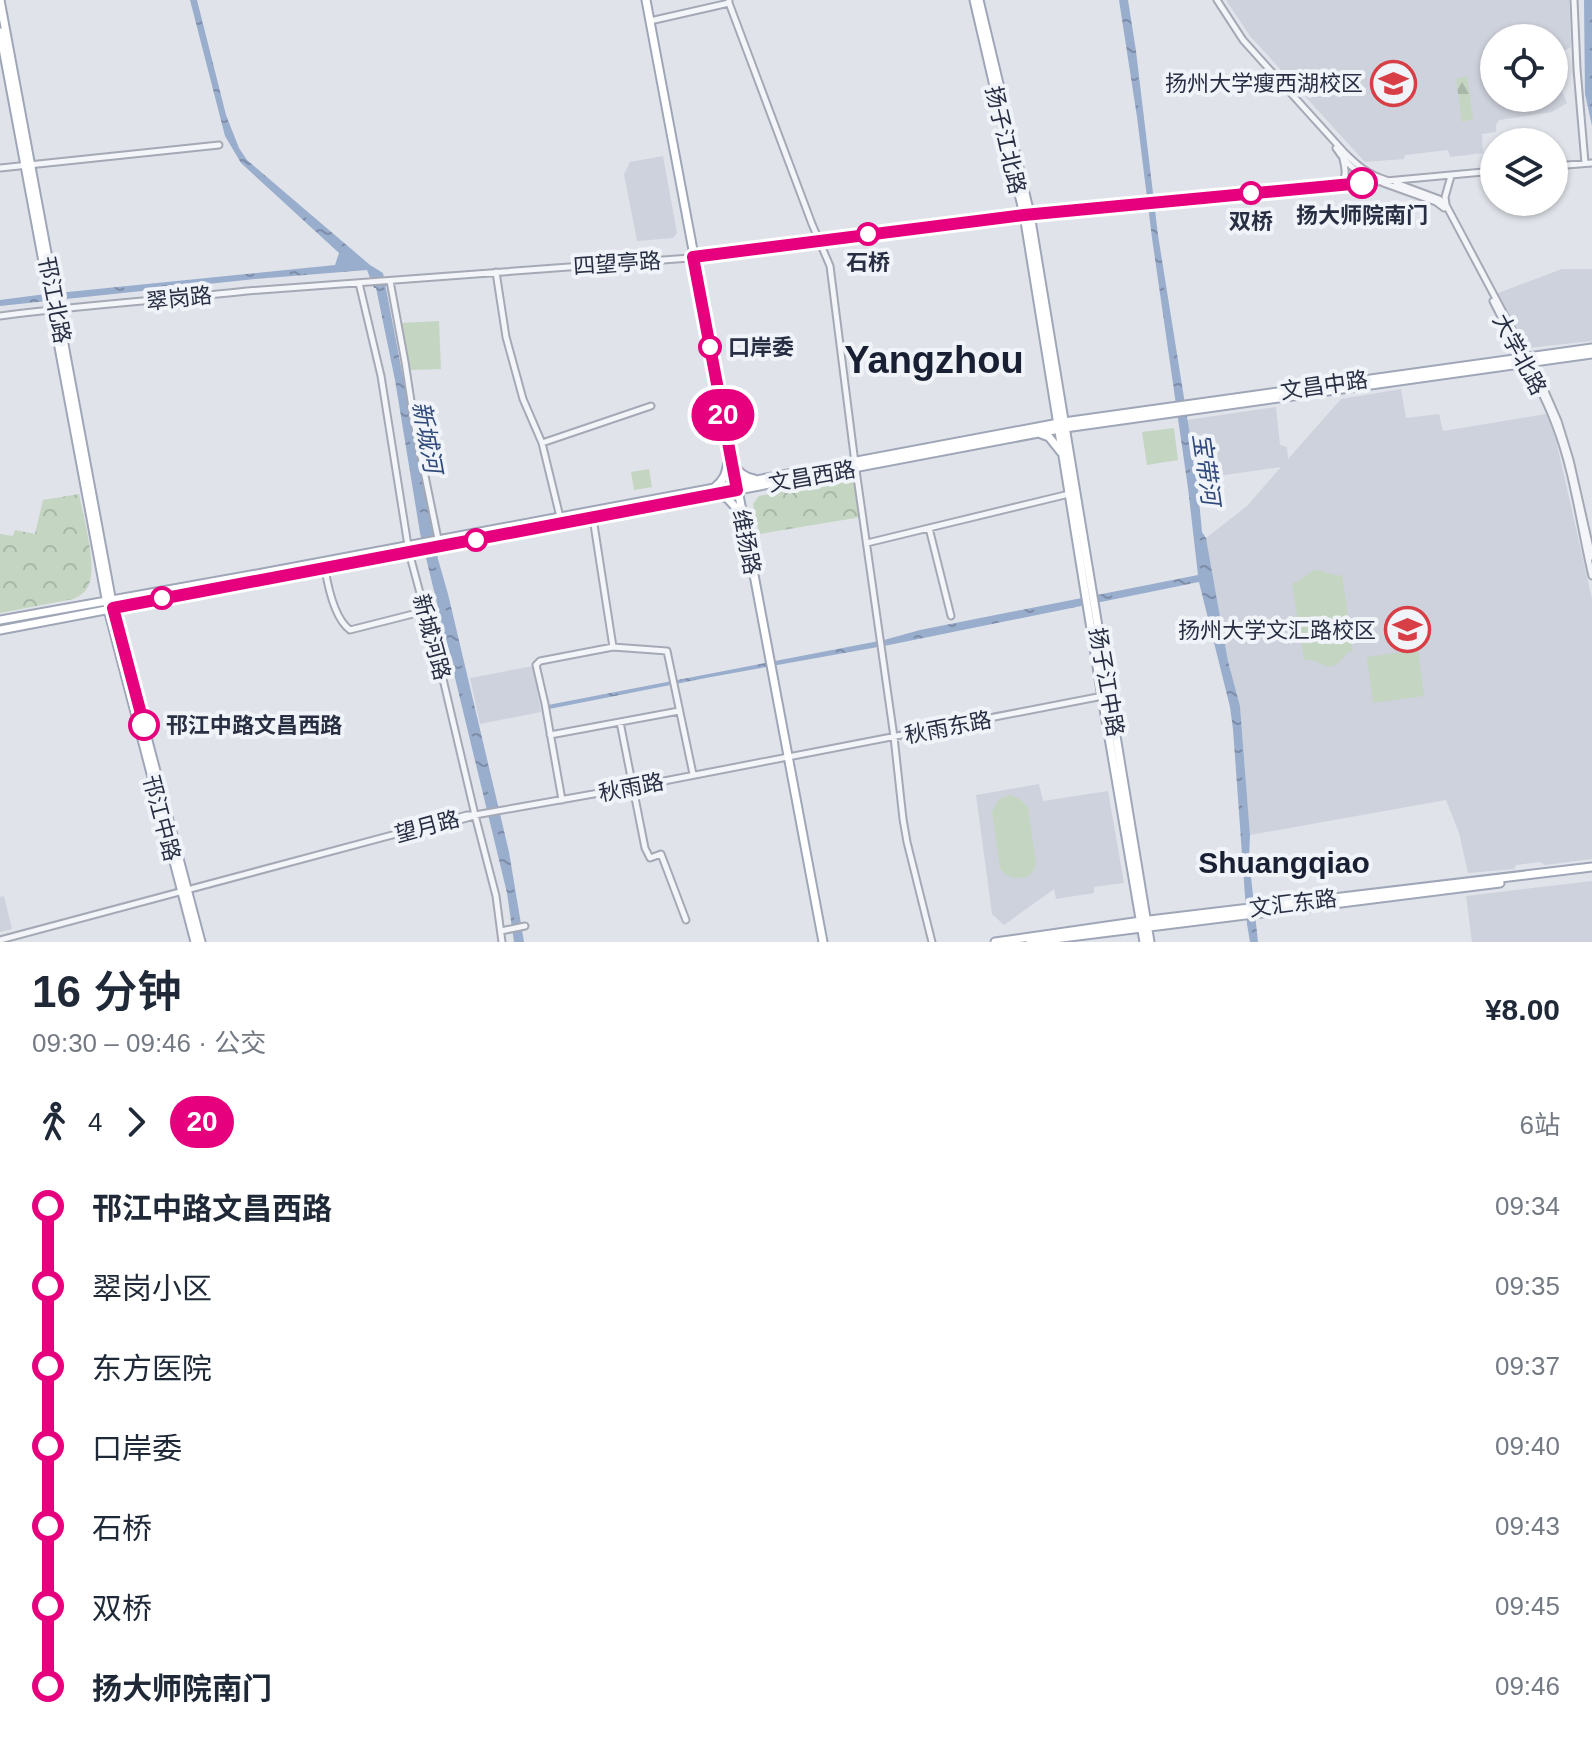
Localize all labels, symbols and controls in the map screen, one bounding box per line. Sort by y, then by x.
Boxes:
map controls [1480,24,1568,216]
button: locate [1480,24,1568,112]
school or university icon: 扬州大学瘦西湖校区 [1370,59,1418,107]
place label: 扬州大学瘦西湖校区 [1165,71,1363,96]
street label: 扬子江北路 [981,84,1030,197]
button: layers [1480,128,1568,216]
marker: 扬大师院南门 [1347,168,1377,198]
marker: 双桥 [1240,182,1262,204]
place label: 扬大师院南门 [1296,203,1428,228]
place label: 双桥 [1229,209,1273,234]
marker: 石桥 [857,223,879,245]
street label: 四望亭路 [572,248,662,279]
place label: 石桥 [846,250,890,275]
street label: 邗江北路 [34,255,75,346]
street label: 翠岗路 [145,283,213,314]
street label: 大学北路 [1488,310,1551,399]
place label: 口岸委 [728,335,794,360]
marker: 口岸委 [699,336,721,358]
district label: Yangzhou [844,339,1024,381]
street label: 文昌中路 [1279,367,1369,404]
line badge: 20 [687,389,759,441]
water label: 新城河 [408,399,448,479]
text: 20 [707,399,739,430]
water label: 宝带河 [1188,431,1225,510]
street label: 文昌西路 [767,457,858,496]
street label: 维扬路 [728,507,765,577]
unlabelled marker [465,529,487,551]
unlabelled marker [151,587,173,609]
street label: 新城河路 [408,591,455,683]
school or university icon: 扬州大学文汇路校区 [1383,606,1431,654]
place label: 扬州大学文汇路校区 [1178,618,1376,643]
street label: 扬子江中路 [1085,626,1128,738]
street label: 秋雨东路 [903,707,994,748]
marker: 邗江中路文昌西路 [129,710,159,740]
place label: 邗江中路文昌西路 [166,713,342,738]
street label: 秋雨路 [596,769,666,806]
street label: 邗江中路 [138,772,185,864]
street label: 望月路 [392,806,462,847]
district label: Shuangqiao [1198,846,1370,879]
street label: 文汇东路 [1248,886,1338,921]
text: 16 分钟 [32,967,181,1016]
text: ¥8.00 [1485,993,1560,1026]
text: 09:30 – 09:46 · 公交 [32,1028,266,1058]
icon: walk [32,1100,76,1144]
icon: forward [114,1100,158,1144]
text: 20 [186,1106,218,1137]
text: 4 [88,1107,102,1137]
text: 6站 [1520,1110,1560,1140]
text: 09:34 [1495,1191,1560,1221]
text: 邗江中路文昌西路 [92,1192,332,1225]
text: 09:35 [1495,1271,1560,1301]
text: 翠岗小区 [92,1272,212,1305]
text: 09:37 [1495,1351,1560,1381]
text: 东方医院 [92,1352,212,1385]
text: 09:40 [1495,1431,1560,1461]
text: 口岸委 [92,1432,182,1465]
text: 09:43 [1495,1511,1560,1541]
text: 石桥 [92,1512,152,1545]
text: 09:45 [1495,1591,1560,1621]
text: 双桥 [92,1592,152,1625]
text: 09:46 [1495,1671,1560,1701]
text: 扬大师院南门 [92,1672,272,1705]

